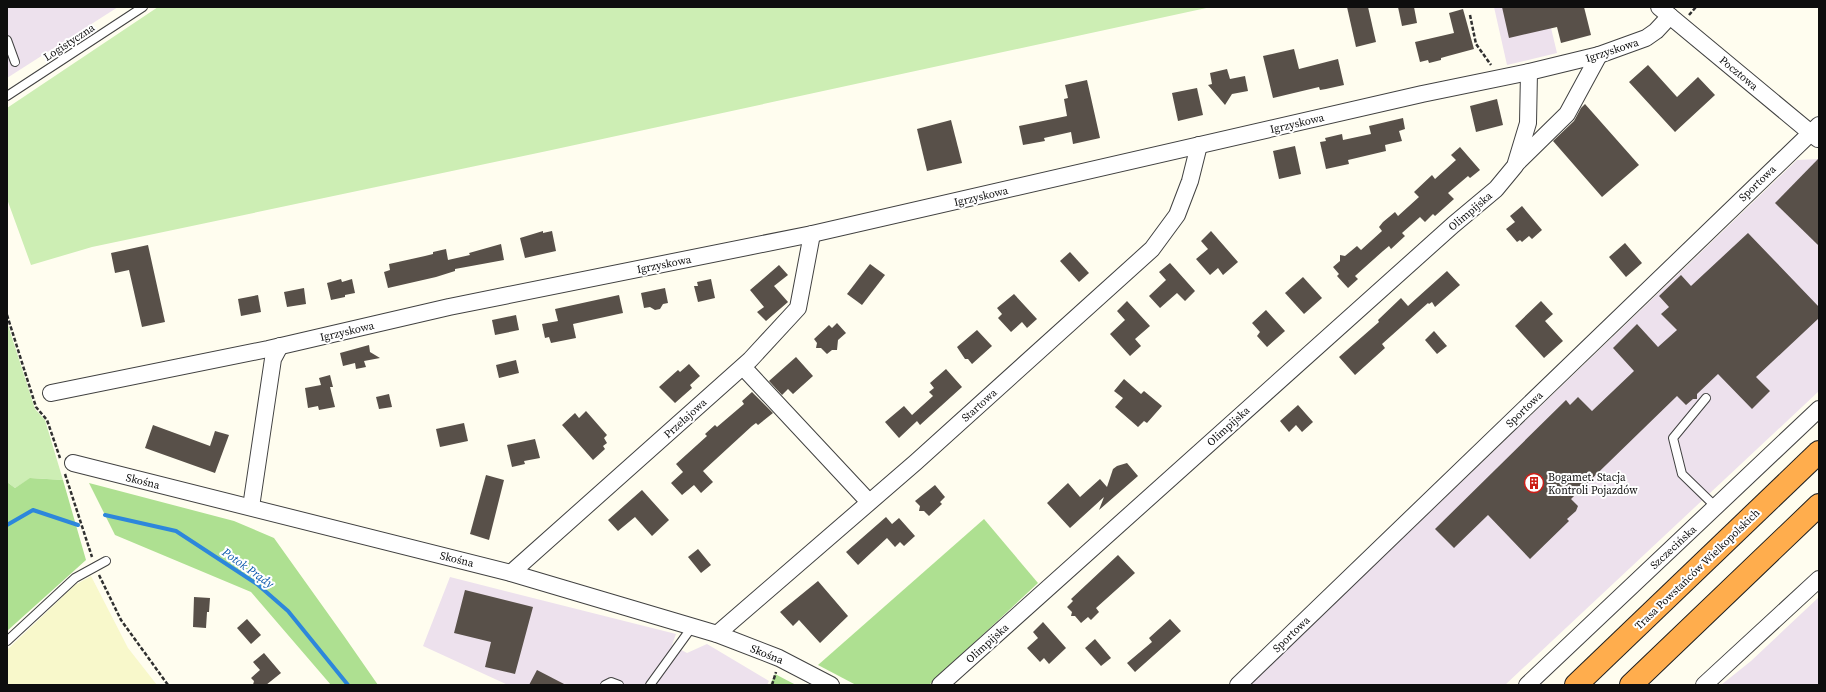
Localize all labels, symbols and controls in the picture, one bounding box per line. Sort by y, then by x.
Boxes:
street label: Logistyczna [41,20,98,64]
street label: Igrzyskowa [1584,35,1641,66]
street label: Pocztowa [1716,53,1761,94]
street label: Igrzyskowa [1269,110,1326,137]
street label: Sportowa [1735,162,1779,205]
street label: Igrzyskowa [953,183,1010,210]
street label: Olimpijska [1445,188,1496,234]
street label: Igrzyskowa [636,252,693,277]
street label: Igrzyskowa [319,318,376,345]
street label: Startowa [958,385,1001,425]
street label: Sportowa [1502,388,1546,431]
street label: Przełajowa [661,395,710,442]
street label: Olimpijska [1204,403,1253,450]
street label: Skośna [124,470,162,493]
place label: Bogamet. Stacja Kontroli Pojazdów [1548,470,1638,498]
building icon: Bogamet. Stacja Kontroli Pojazdów [1523,472,1545,494]
street label: Trasa Powstańców Wielkopolskich [1632,505,1763,633]
street label: Szczecińska [1647,522,1700,573]
water label: Potok Prądy [218,544,277,592]
street label: Skośna [438,548,476,571]
street label: Sportowa [1269,613,1313,656]
street label: Olimpijska [963,620,1012,667]
street label: Skośna [748,641,786,668]

